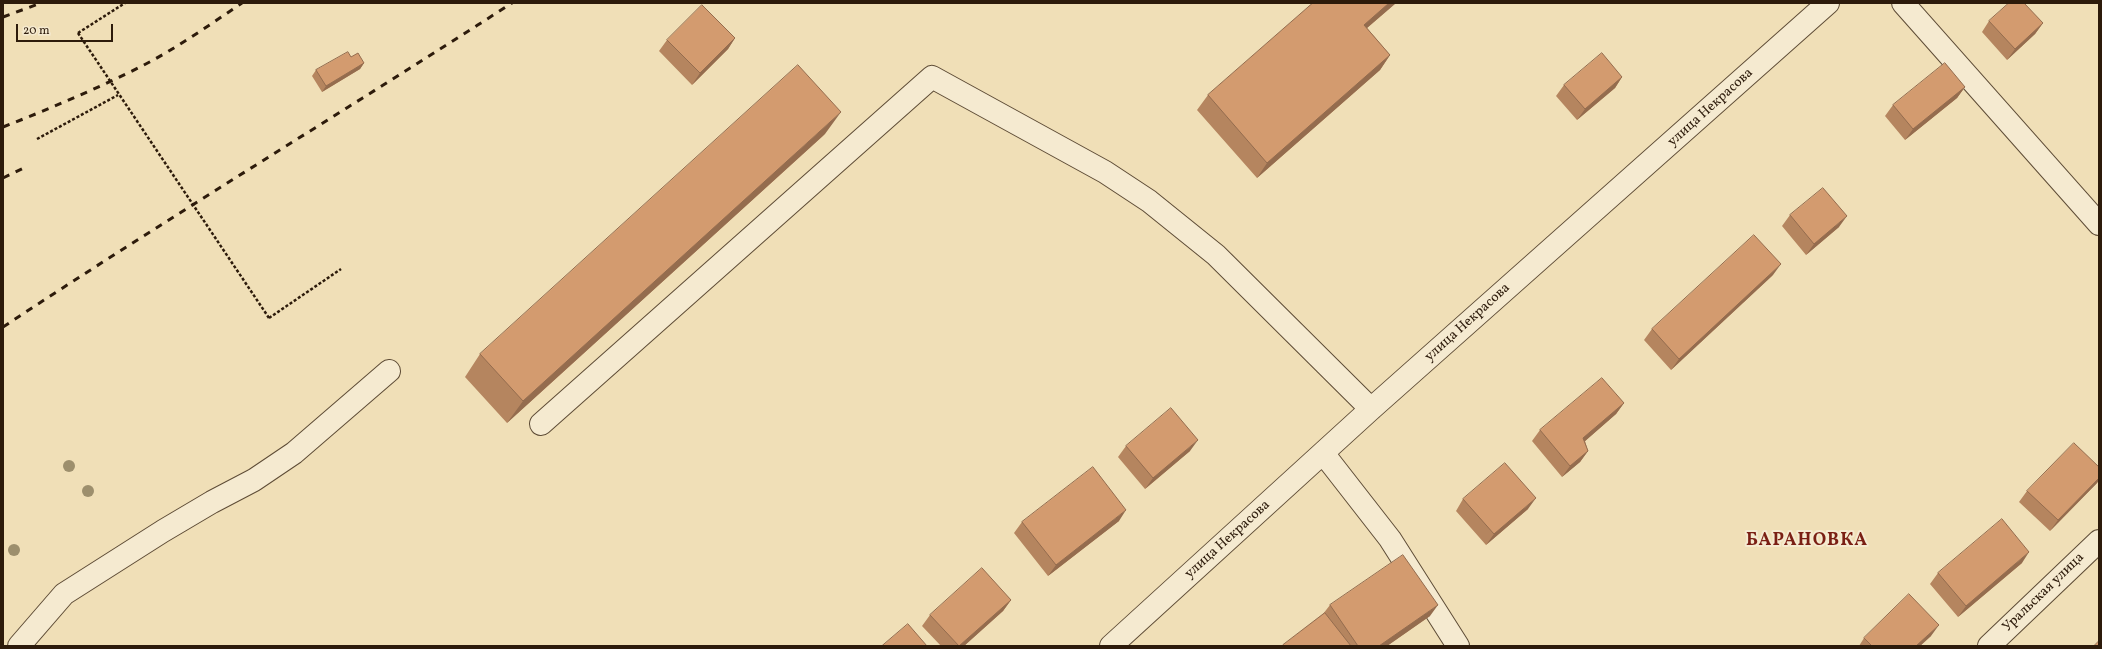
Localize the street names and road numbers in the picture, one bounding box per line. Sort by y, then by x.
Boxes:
street label: улица Некрасова [1665,65,1757,151]
street label: улица Некрасова [1422,280,1514,366]
street label: улица Некрасова [1182,497,1274,583]
street label: Уральская улица [2000,550,2088,636]

